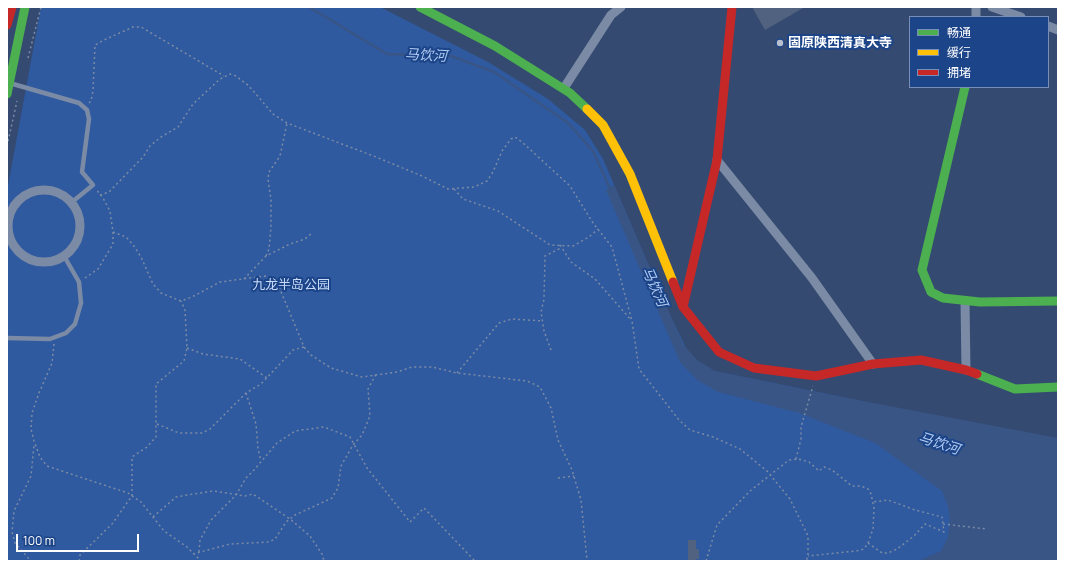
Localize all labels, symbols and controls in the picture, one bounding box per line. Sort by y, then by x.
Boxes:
legend [909,16,1049,88]
text: 畅通 [947,24,971,41]
place label: 固原陕西清真大寺 [788,35,892,51]
marker: 固原陕西清真大寺 [775,38,785,48]
text: 缓行 [947,44,971,61]
water label: 马饮河 [405,47,447,65]
text: 拥堵 [947,64,971,81]
water label: 马饮河 [638,264,670,310]
park label: 九龙半岛公园 [252,277,330,293]
water label: 马饮河 [916,430,962,458]
scale bar [18,526,141,552]
text: 100 m [23,532,55,549]

